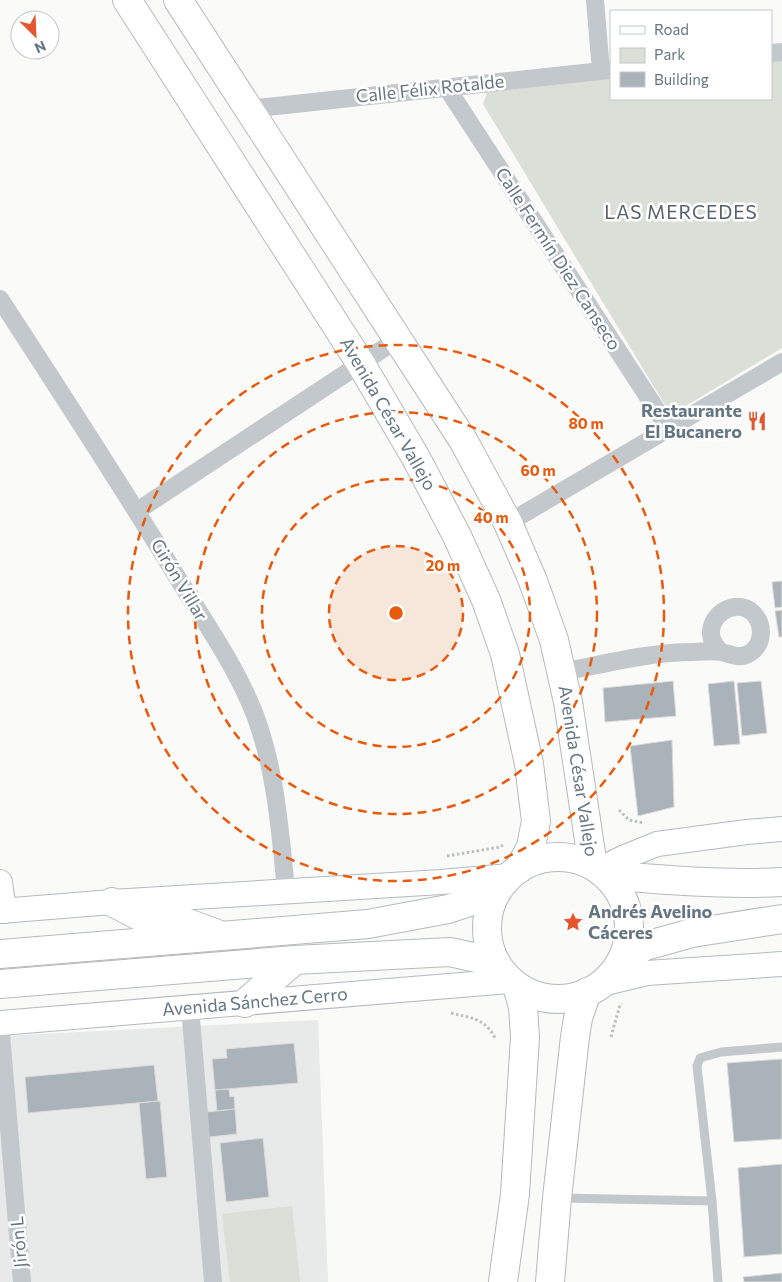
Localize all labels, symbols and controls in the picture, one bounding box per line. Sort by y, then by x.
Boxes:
north arrow [10,10,60,60]
legend [610,10,772,100]
text: Road [654,20,689,38]
text: N [32,37,49,57]
text: Park [654,45,685,63]
street label: Calle Félix Rotalde [355,69,505,107]
text: Building [654,70,709,88]
street label: Calle Fermín Diez Canseco [491,163,626,354]
district label: LAS MERCEDES [604,200,758,223]
street label: Avenida César Vallejo [336,333,442,494]
place label: Restaurante El Bucanero [641,399,742,442]
restaurant icon: Restaurante El Bucanero [746,410,768,432]
text: 80 m [568,414,604,432]
text: 60 m [520,461,556,479]
text: 40 m [473,508,509,526]
street label: Girón Villar [147,534,213,625]
text: 20 m [426,556,460,574]
centre of rings [387,604,405,622]
street label: Avenida César Vallejo [555,684,603,858]
place label: Andrés Avelino Cáceres [588,900,713,943]
place icon: Andrés Avelino Cáceres [562,911,584,933]
street label: Avenida Sánchez Cerro [161,982,349,1020]
street label: Jirón L [5,1215,31,1269]

